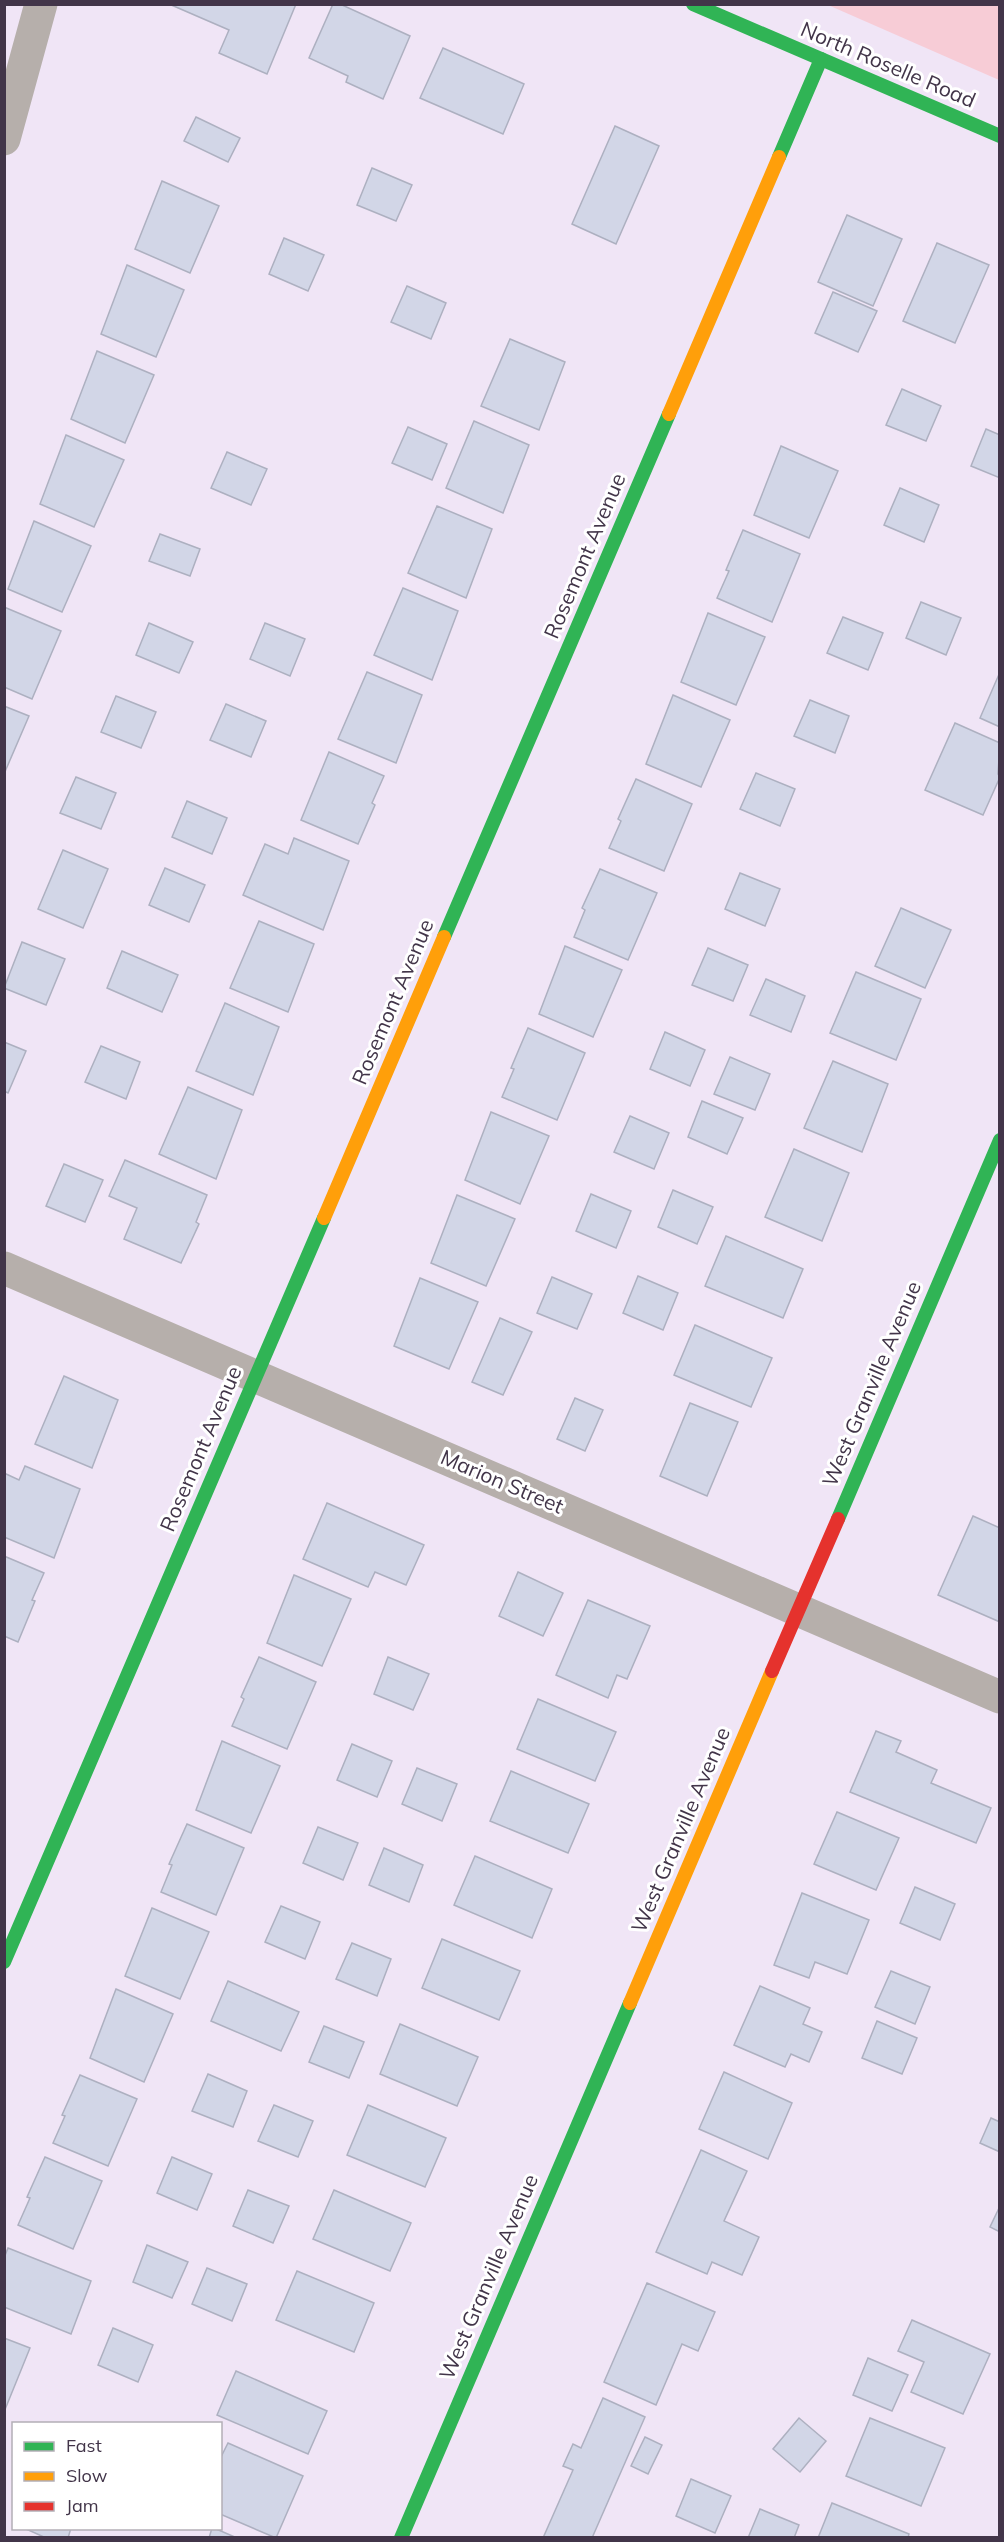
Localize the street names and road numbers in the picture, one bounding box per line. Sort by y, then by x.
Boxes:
street label: North Roselle Road [797,15,980,113]
street label: Rosemont Avenue [538,469,631,642]
street label: Rosemont Avenue [346,915,439,1088]
street label: West Granville Avenue [816,1277,926,1490]
street label: Rosemont Avenue [154,1362,247,1535]
street label: Marion Street [437,1444,568,1519]
street label: West Granville Avenue [625,1723,735,1936]
street label: West Granville Avenue [433,2170,543,2383]

